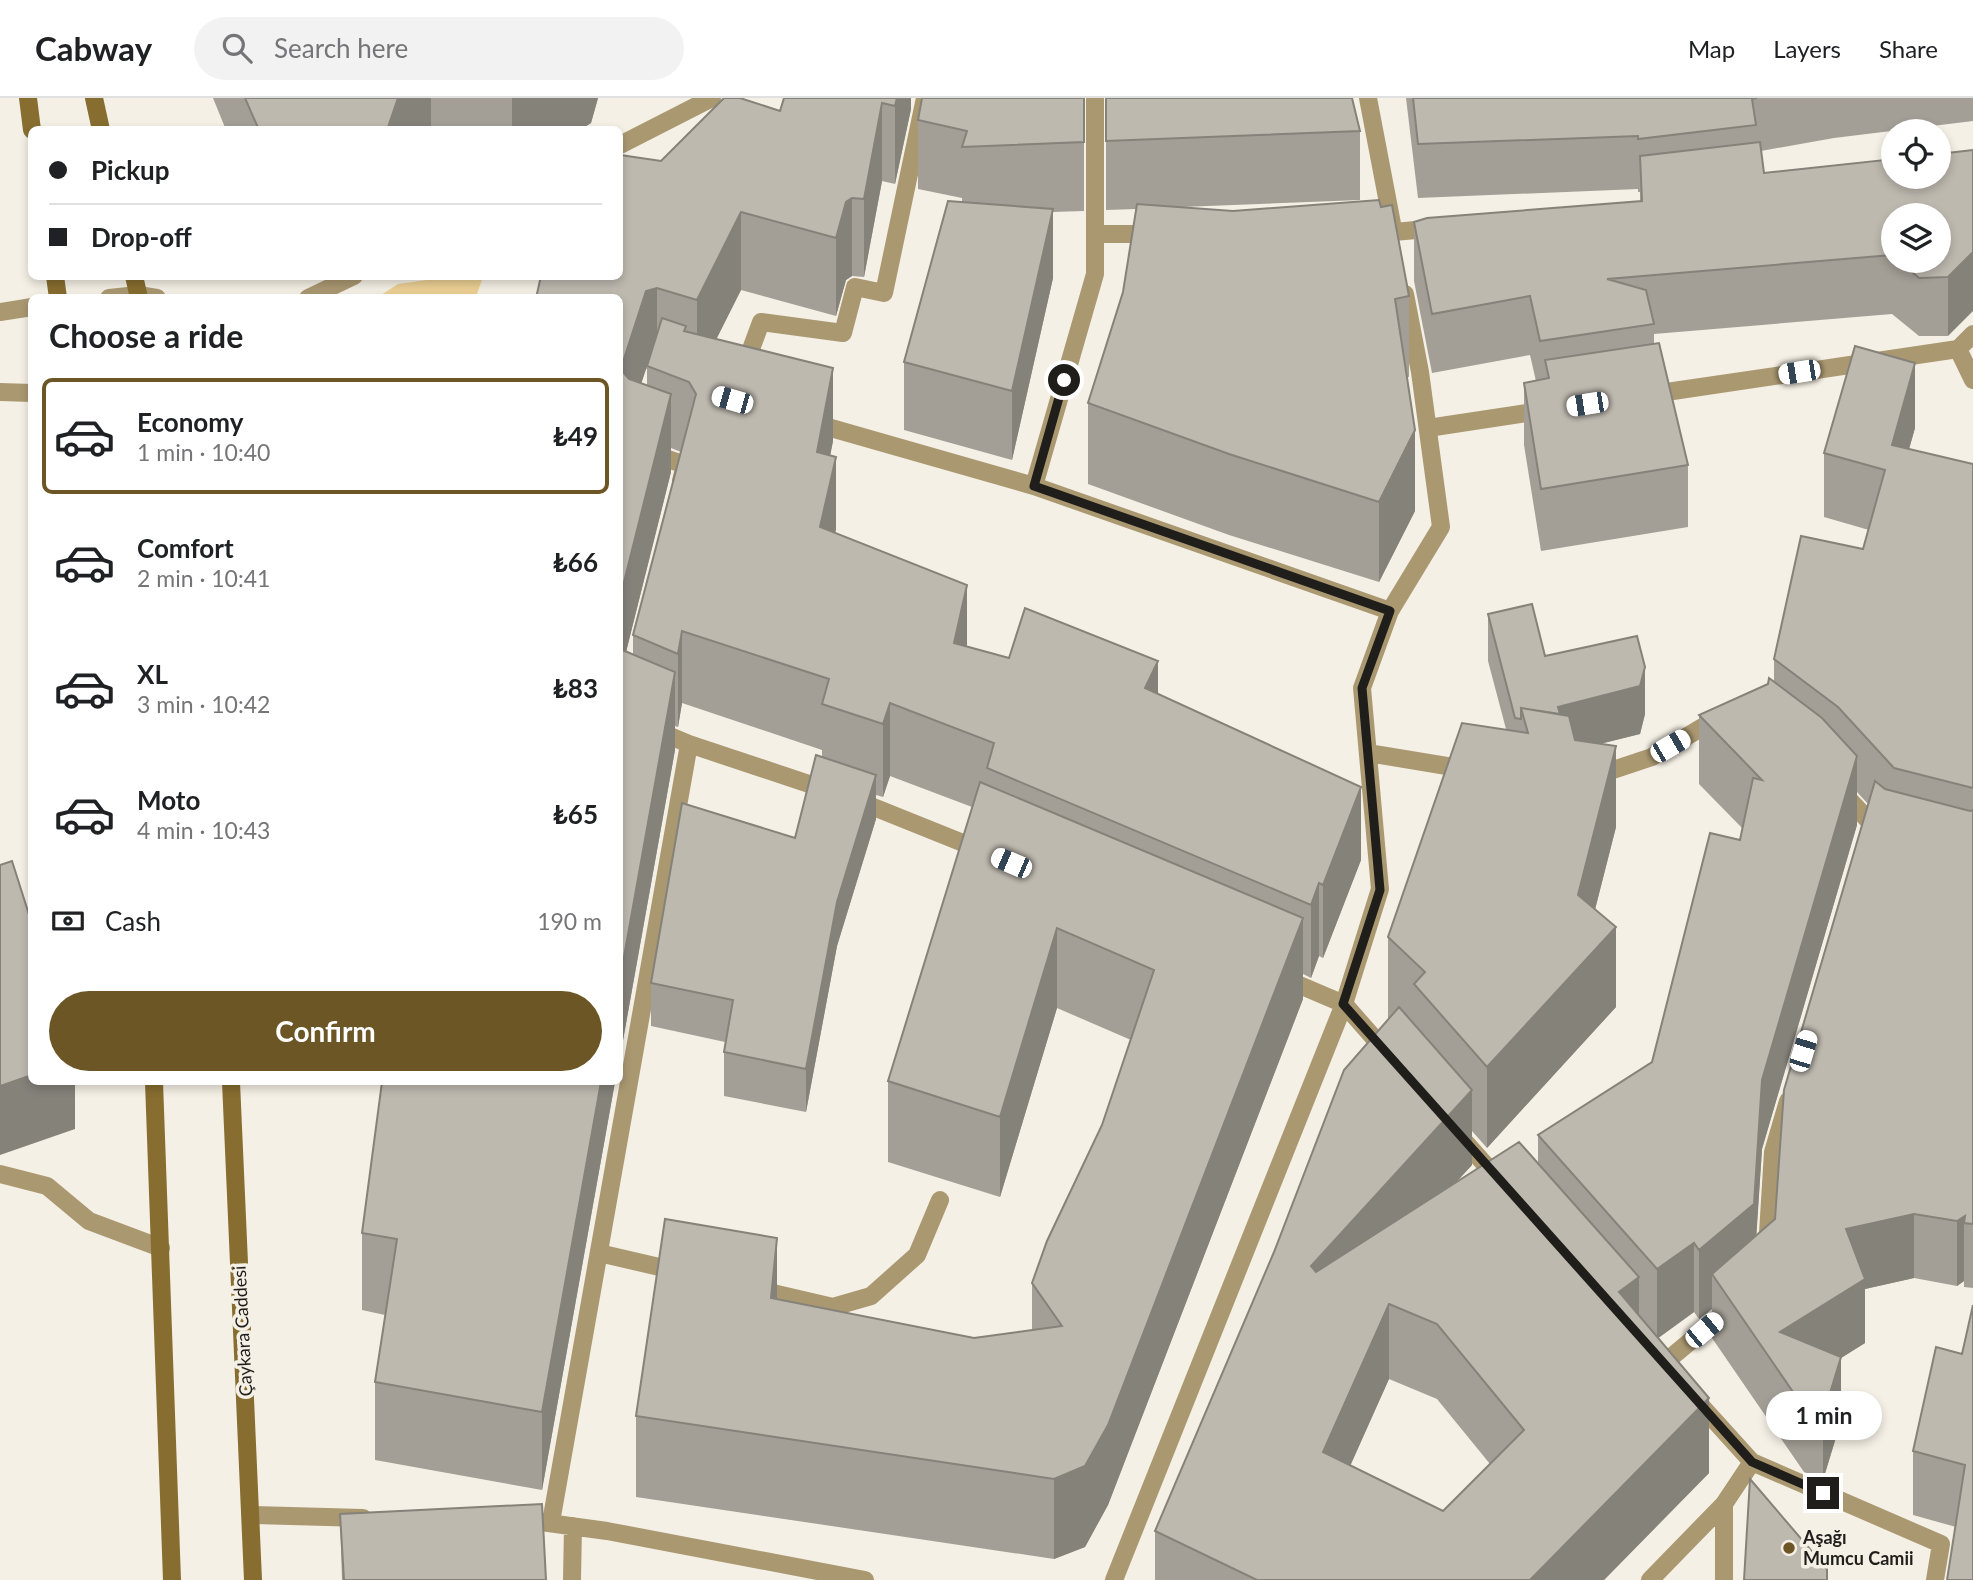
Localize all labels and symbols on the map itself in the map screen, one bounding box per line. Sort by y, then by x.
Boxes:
car [1777,358,1822,386]
route start [1048,364,1080,396]
car [709,384,756,416]
car [1565,390,1610,418]
car [1647,726,1694,766]
car [988,845,1035,881]
car [1787,1028,1820,1074]
street label: Çaykara Caddesi [228,1265,256,1397]
car [1682,1308,1727,1352]
callout: 1 min [1765,1392,1881,1440]
route end [1807,1477,1839,1509]
place label: Aşağı Mumcu Camii [1802,1526,1914,1569]
marker: Aşağı Mumcu Camii [1781,1540,1797,1556]

